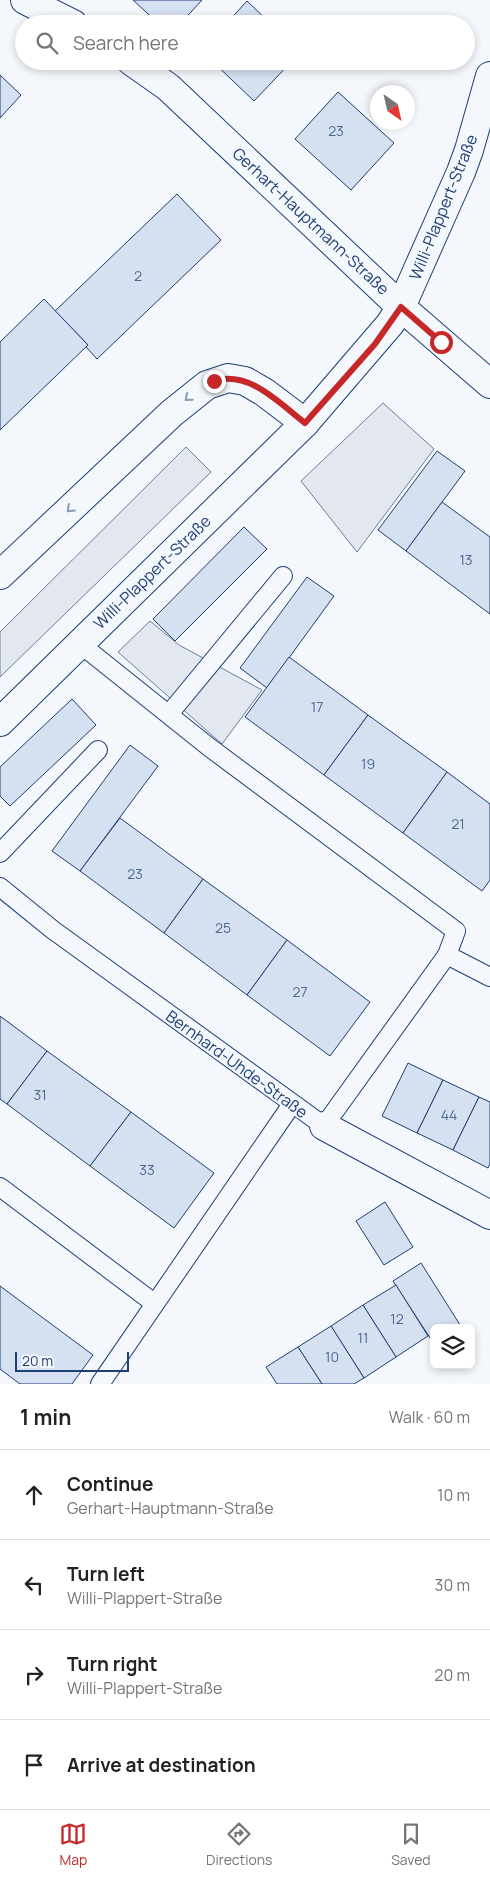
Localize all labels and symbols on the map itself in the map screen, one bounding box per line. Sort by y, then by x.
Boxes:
north arrow [370,85,415,130]
house number: 23 [328,121,344,140]
street label: Willi-Plappert-Straße [404,131,482,283]
street label: Gerhart-Hauptmann-Straße [228,142,394,300]
house number: 2 [134,266,142,285]
route start [430,331,453,354]
route end [203,370,226,393]
one-way arrow [185,393,194,402]
one-way arrow [66,503,75,512]
street label: Willi-Plappert-Straße [88,510,216,634]
house number: 13 [459,550,473,569]
house number: 17 [311,697,323,716]
house number: 19 [361,754,375,773]
house number: 21 [451,814,465,833]
house number: 23 [127,864,143,883]
house number: 25 [215,918,231,937]
house number: 27 [292,982,308,1001]
street label: Bernhard-Uhde-Straße [162,1005,312,1123]
house number: 31 [33,1085,47,1104]
house number: 44 [441,1105,457,1124]
house number: 33 [139,1160,155,1179]
house number: 12 [390,1309,404,1328]
house number: 11 [358,1328,368,1347]
house number: 10 [325,1347,339,1366]
scale bar [15,1349,129,1372]

